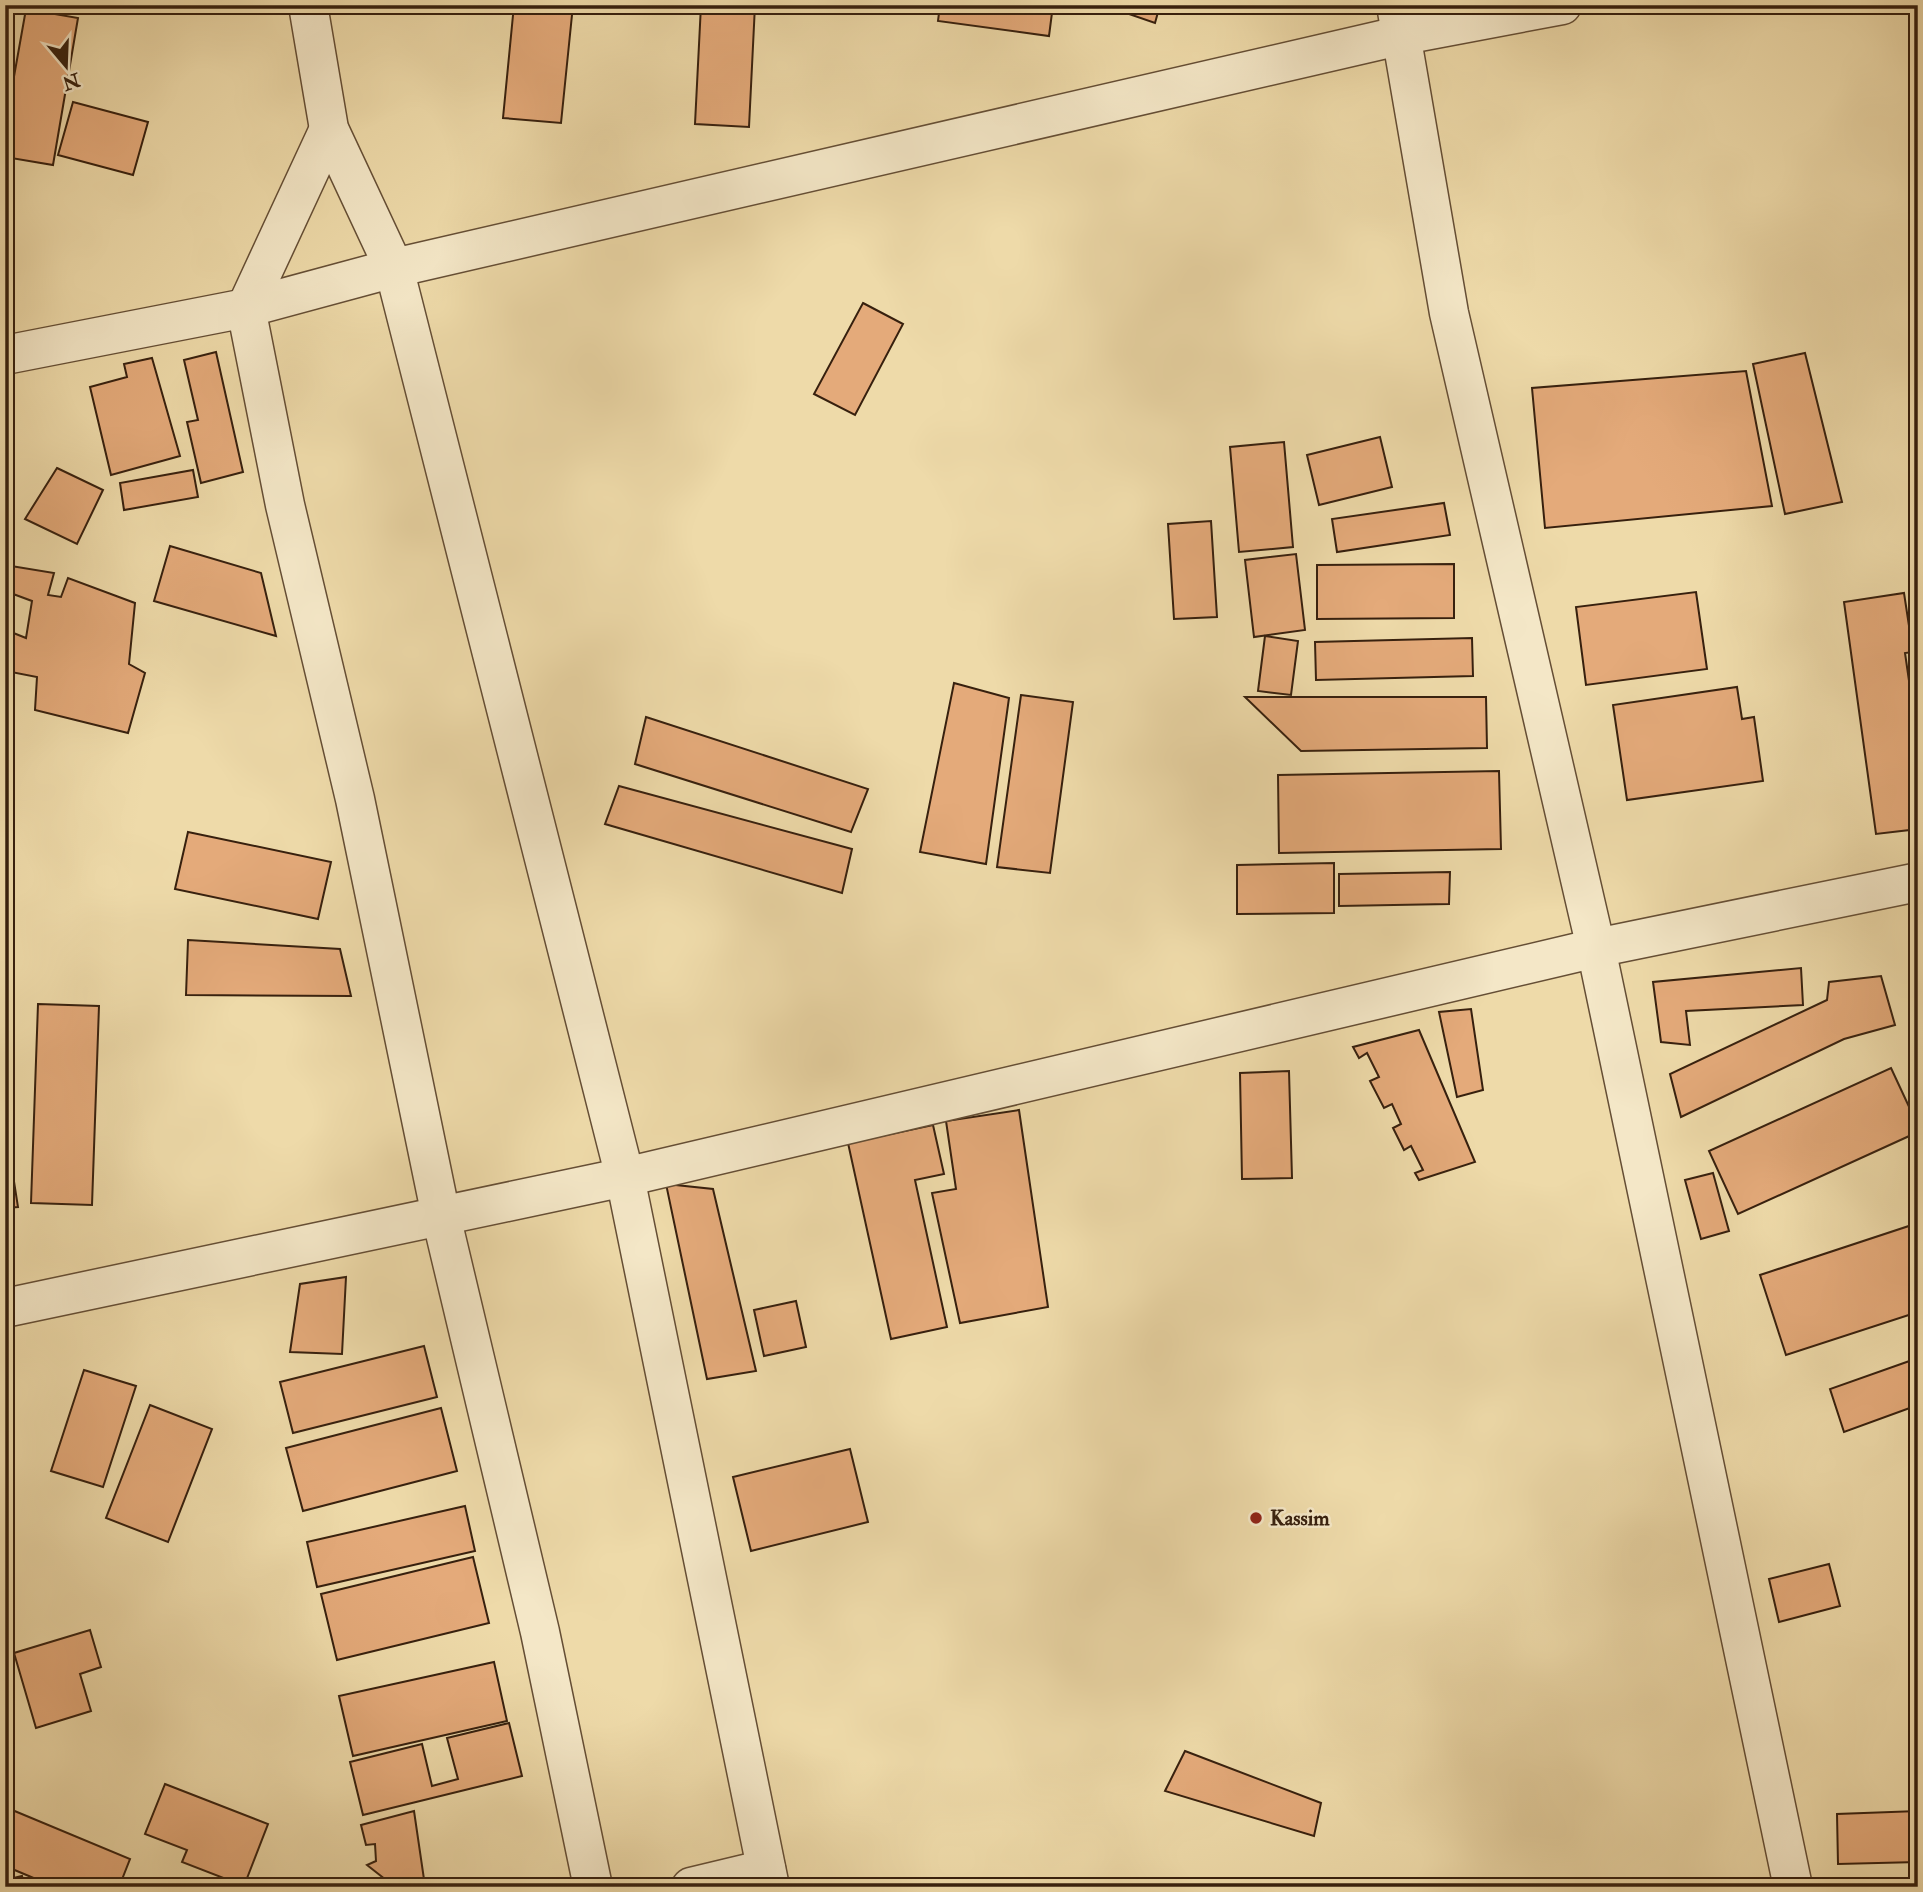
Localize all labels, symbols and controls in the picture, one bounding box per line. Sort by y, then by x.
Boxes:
north arrow [32,32,102,102]
text: N [58,67,84,96]
place label: Kassim [1270,1505,1330,1532]
marker: Kassim [1248,1510,1264,1526]

